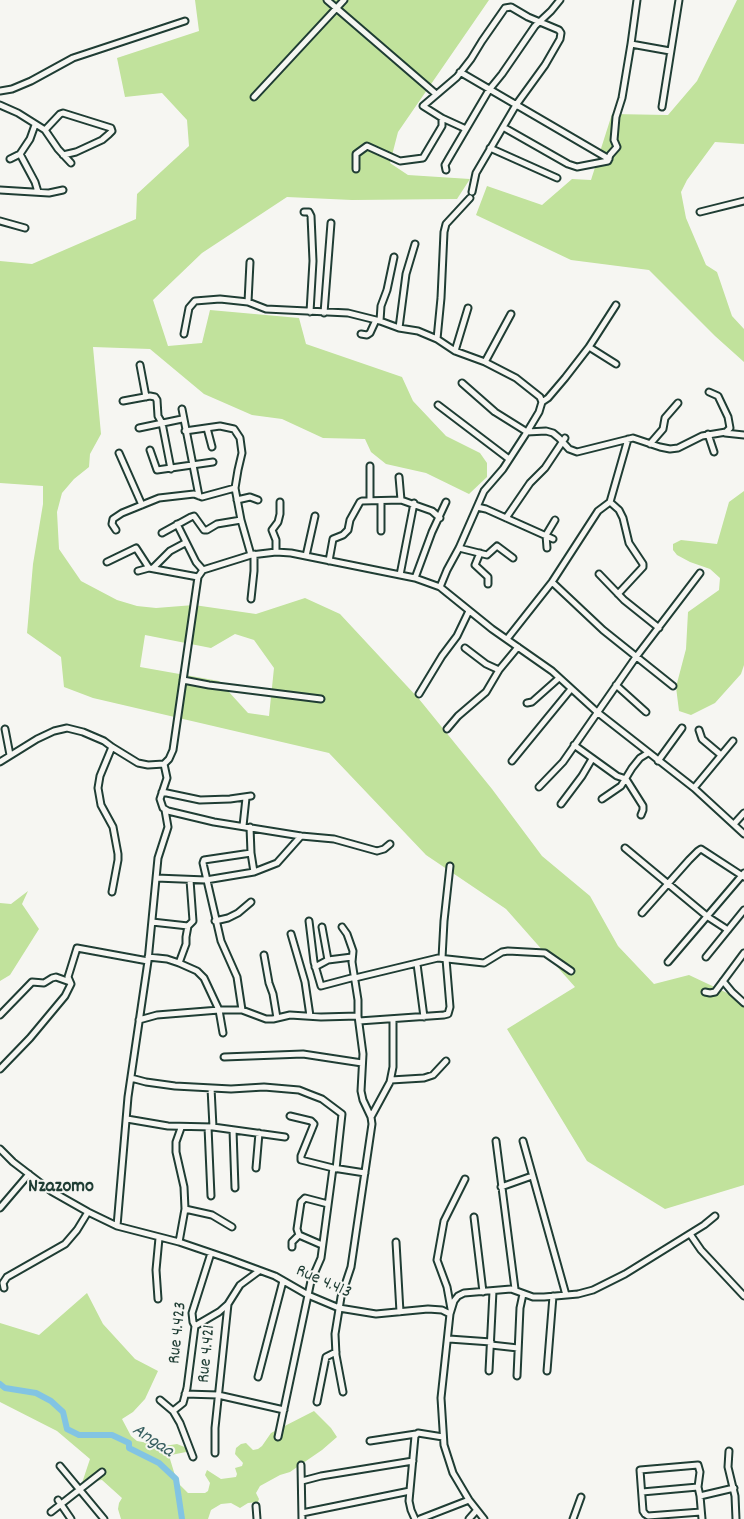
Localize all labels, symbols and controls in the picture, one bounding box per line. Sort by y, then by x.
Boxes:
district label: Nzazomo [28,1176,94,1200]
street label: Rue 4.413 [292,1261,354,1305]
street label: Rue 4.423 [165,1301,193,1365]
street label: Rue 4.421 [194,1324,222,1384]
water label: Angaa [127,1420,177,1464]

